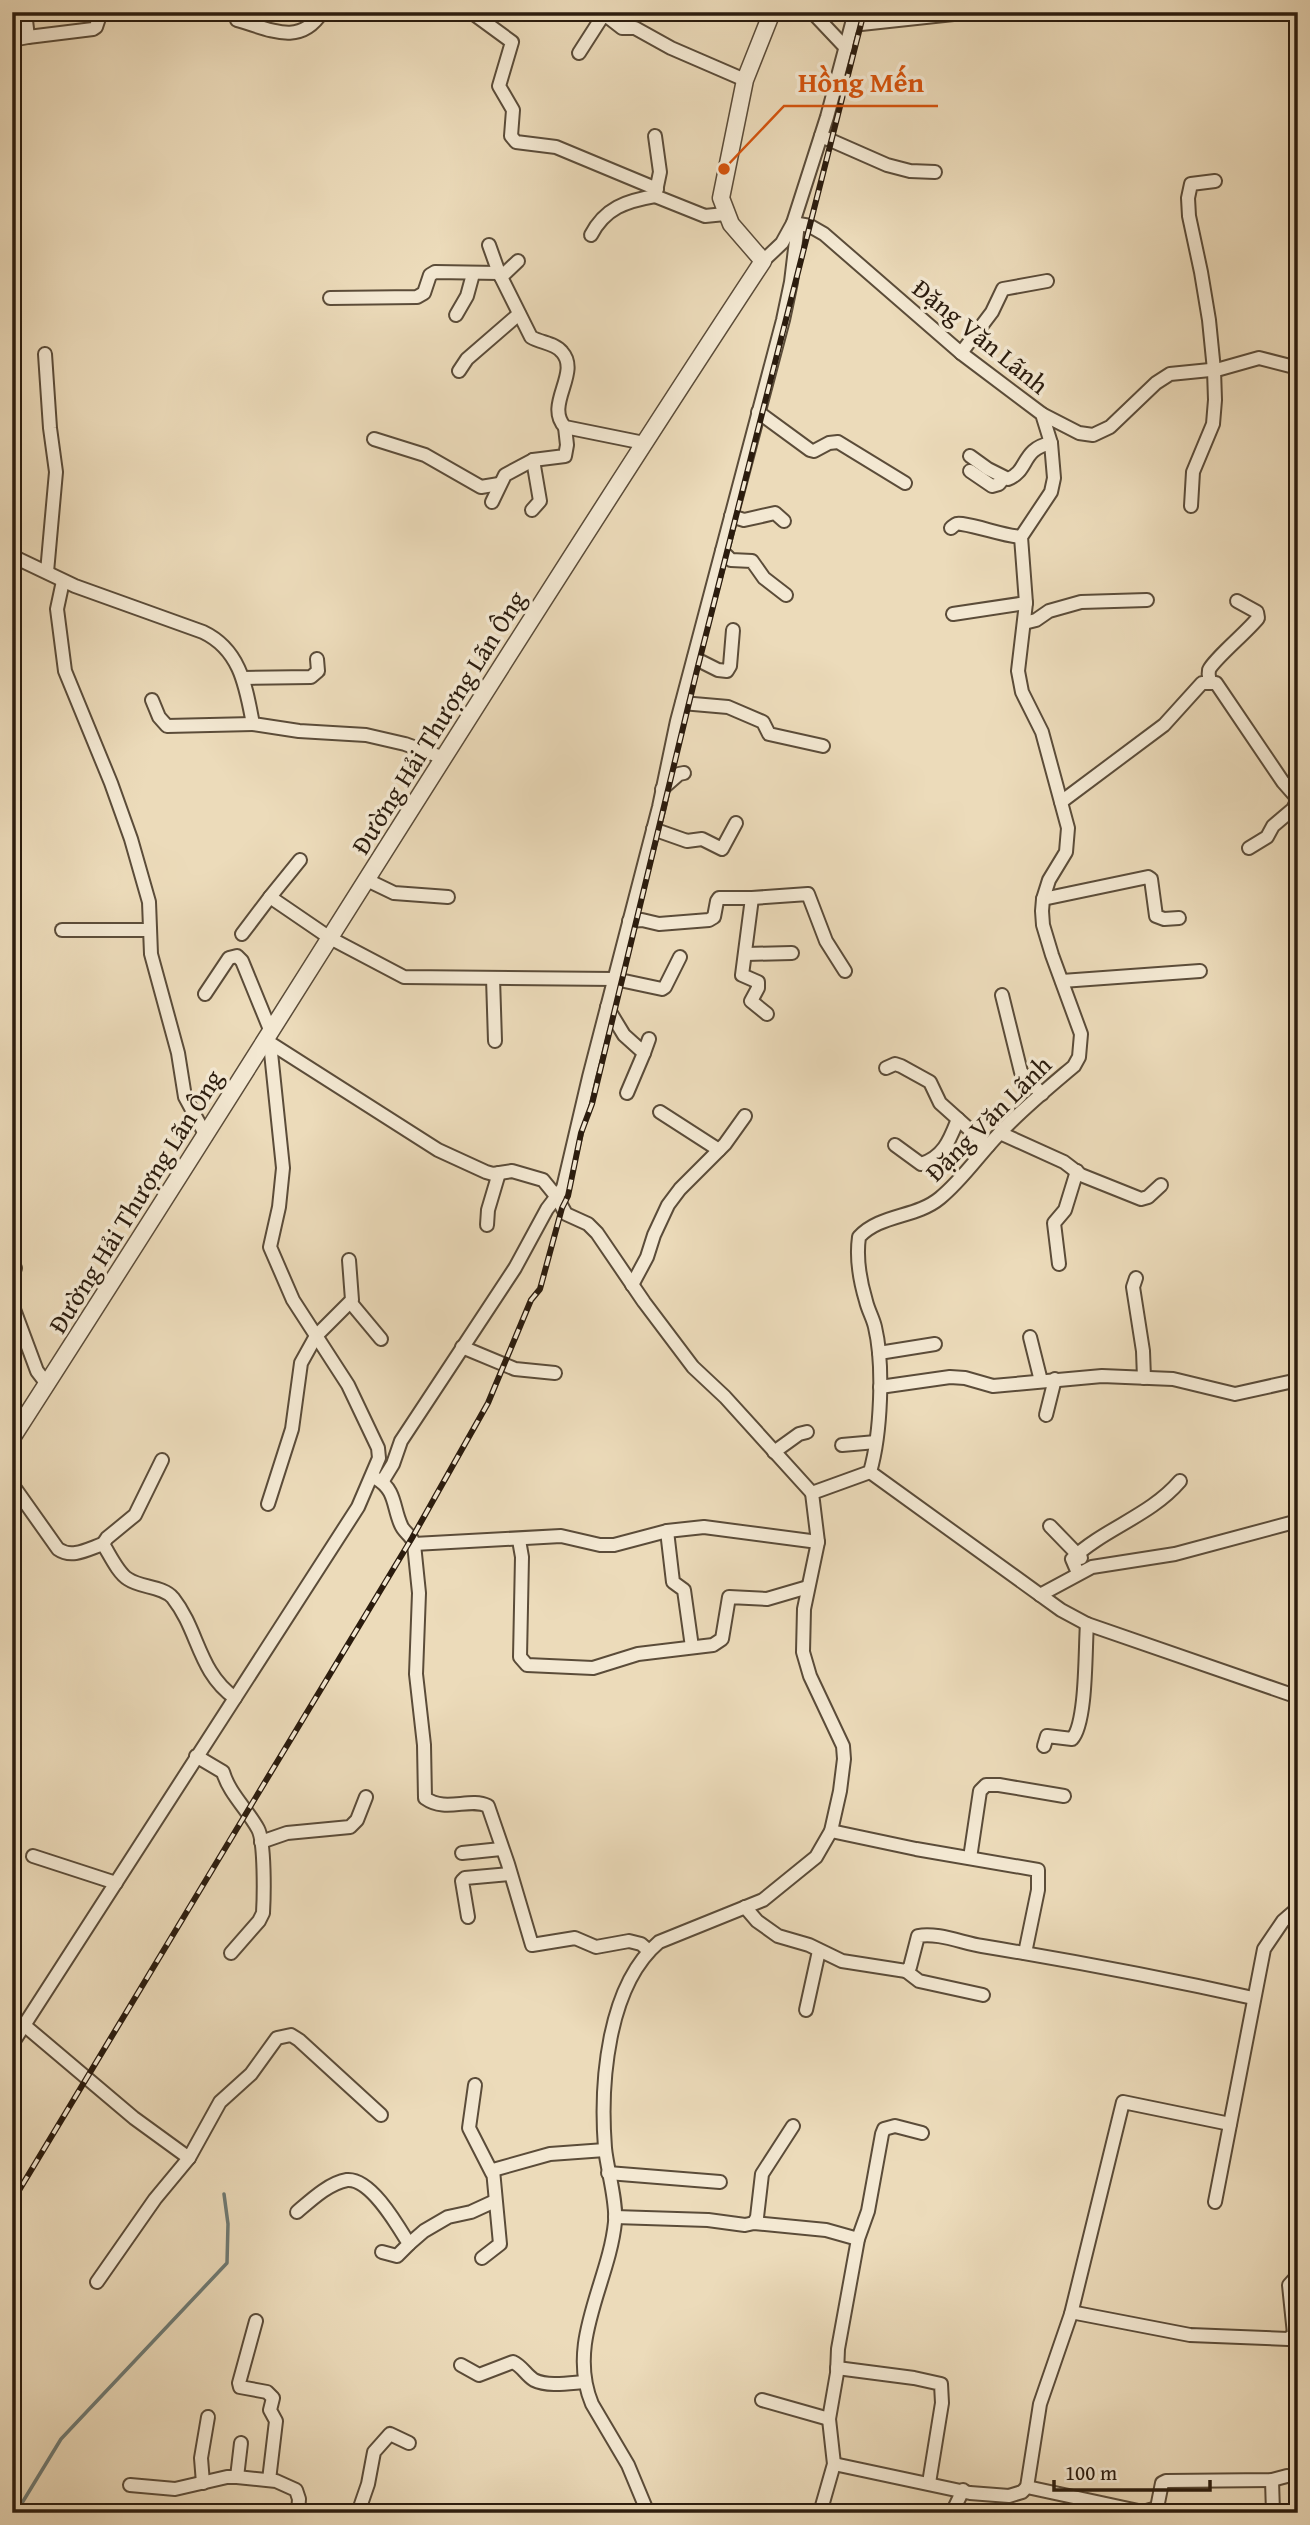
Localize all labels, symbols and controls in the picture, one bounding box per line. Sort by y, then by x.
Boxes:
callout: Hồng Mến [784,57,938,106]
text: Hồng Mến [798,61,925,102]
street label: Đặng Văn Lãnh [905,269,1058,403]
street label: Đường Hải Thượng Lãn Ông [341,583,535,861]
street label: Đặng Văn Lãnh [916,1046,1060,1190]
street label: Đường Hải Thượng Lãn Ông [38,1062,232,1340]
scale bar [1054,2448,1210,2492]
text: 100 m [1065,2457,1117,2488]

